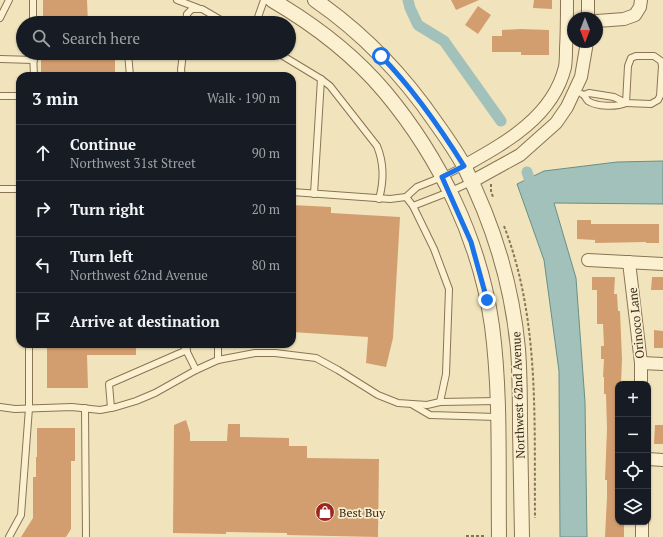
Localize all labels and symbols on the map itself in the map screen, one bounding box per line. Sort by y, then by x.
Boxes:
north arrow [567,12,603,48]
route start [372,47,390,65]
street label: Orinoco Lane [625,287,647,359]
route end [478,291,496,309]
street label: Northwest 62nd Avenue [508,331,528,459]
shop icon: Best Buy [314,501,336,523]
place label: Best Buy [339,505,386,520]

